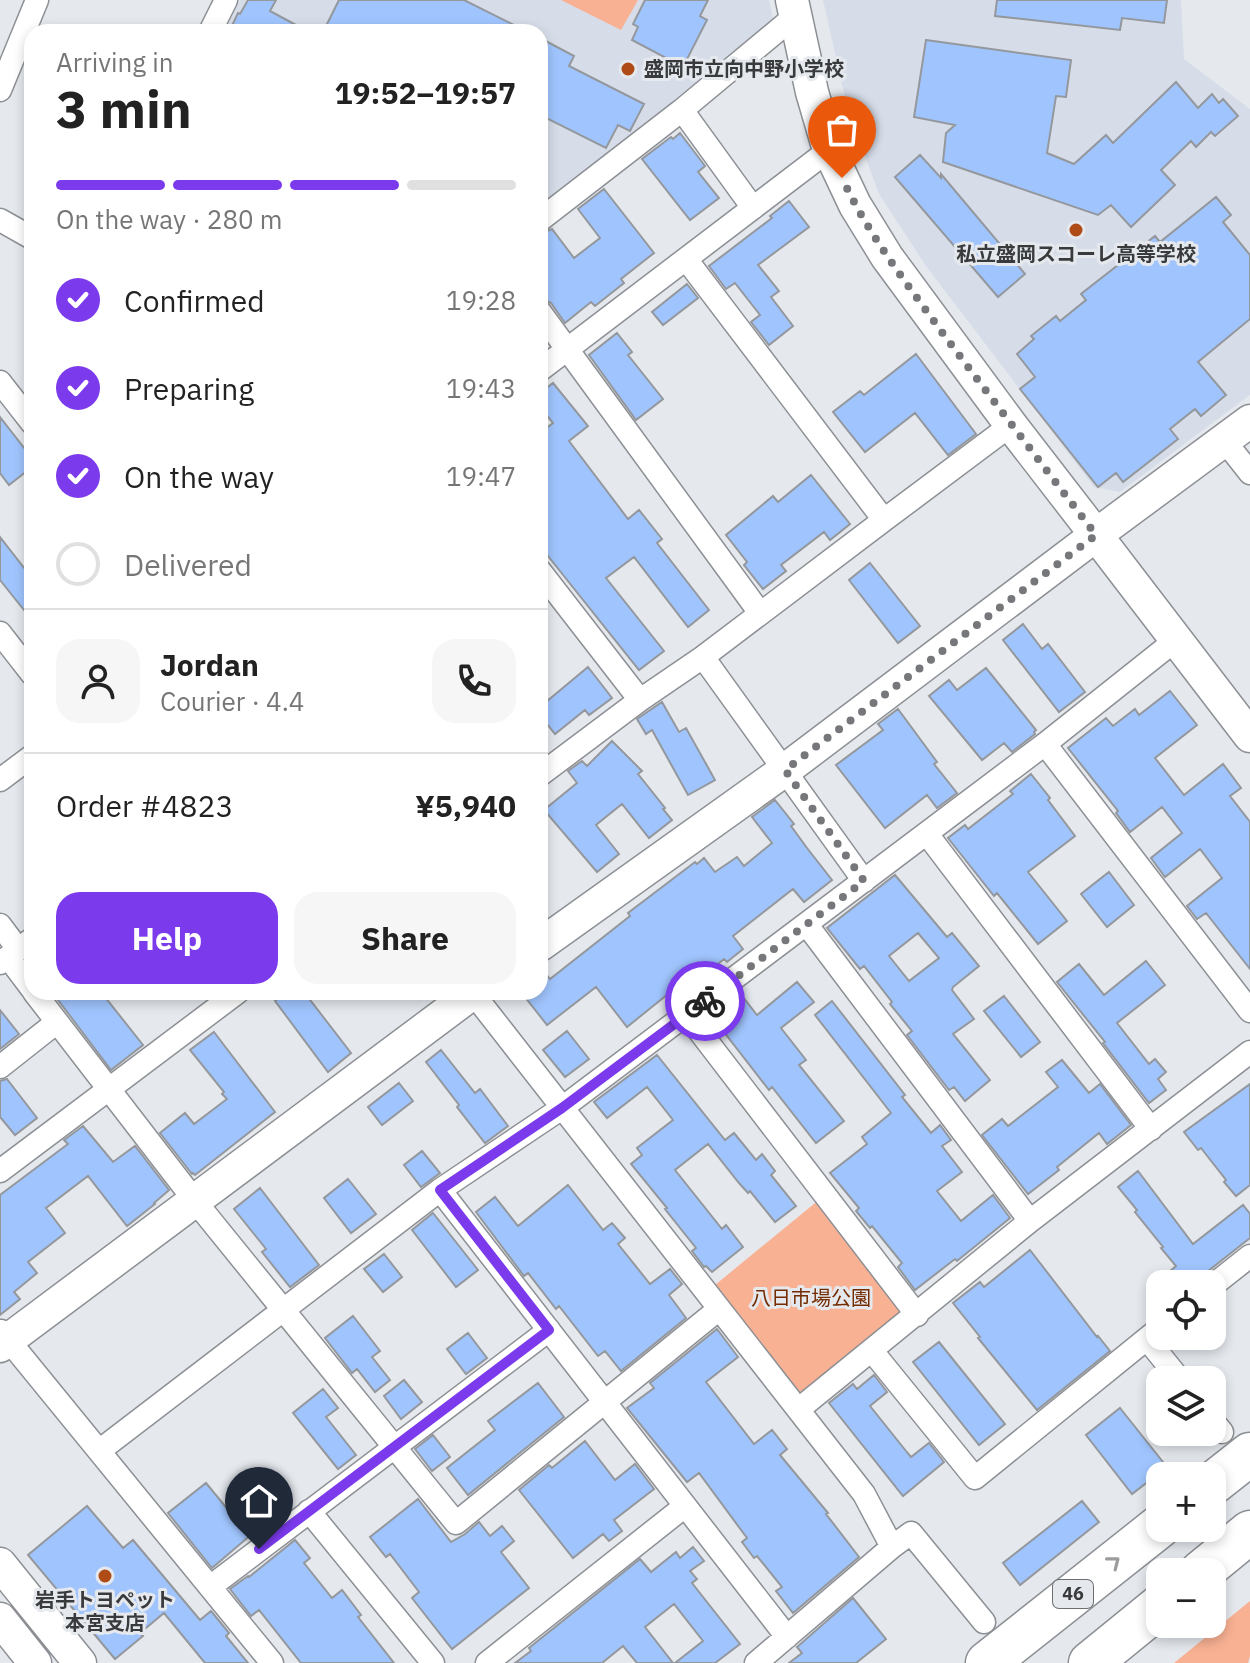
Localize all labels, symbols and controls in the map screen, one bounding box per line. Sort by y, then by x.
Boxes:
text: Arriving in [56,45,173,79]
place label: 盛岡市立向中野小学校 [644,55,844,82]
marker: 盛岡市立向中野小学校 [619,60,637,78]
text: 19:52–19:57 [335,73,516,112]
text: 3 min [56,75,192,142]
pin [808,96,876,178]
icon: bag [820,108,864,152]
text: On the way · 280 m [56,202,282,236]
marker: 私立盛岡スコーレ高等学校 [1067,221,1085,239]
place label: 私立盛岡スコーレ高等学校 [956,240,1196,267]
icon: check [56,278,100,322]
text: Confirmed [124,281,265,320]
text: 19:28 [446,283,516,317]
icon: check [56,366,100,410]
text: Preparing [124,369,254,408]
text: 19:43 [446,371,516,405]
icon: check [56,454,100,498]
text: On the way [124,457,274,496]
text: 19:47 [446,459,516,493]
text: Delivered [124,545,252,584]
button: person [56,639,140,723]
button: phone [432,639,516,723]
text: Jordan [160,645,259,684]
text: Courier · 4.4 [160,684,304,718]
text: Order #4823 [56,786,233,825]
text: ¥5,940 [415,786,516,825]
button: Help [56,892,278,984]
button: Share [294,892,516,984]
courier [665,961,745,1041]
icon: bike [683,979,727,1023]
map controls [1146,1270,1226,1638]
button: locate [1146,1270,1226,1350]
park label: 八日市場公園 [751,1284,871,1311]
button: layers [1146,1366,1226,1446]
button: + [1146,1462,1226,1542]
pin [225,1467,293,1549]
icon: home [237,1479,281,1523]
one-way arrow [1104,1558,1119,1572]
button: − [1146,1558,1226,1638]
marker: 岩手トヨペット 本宮支店 [96,1567,114,1585]
road number: 46 [1053,1580,1093,1608]
place label: 岩手トヨペット 本宮支店 [35,1586,175,1636]

